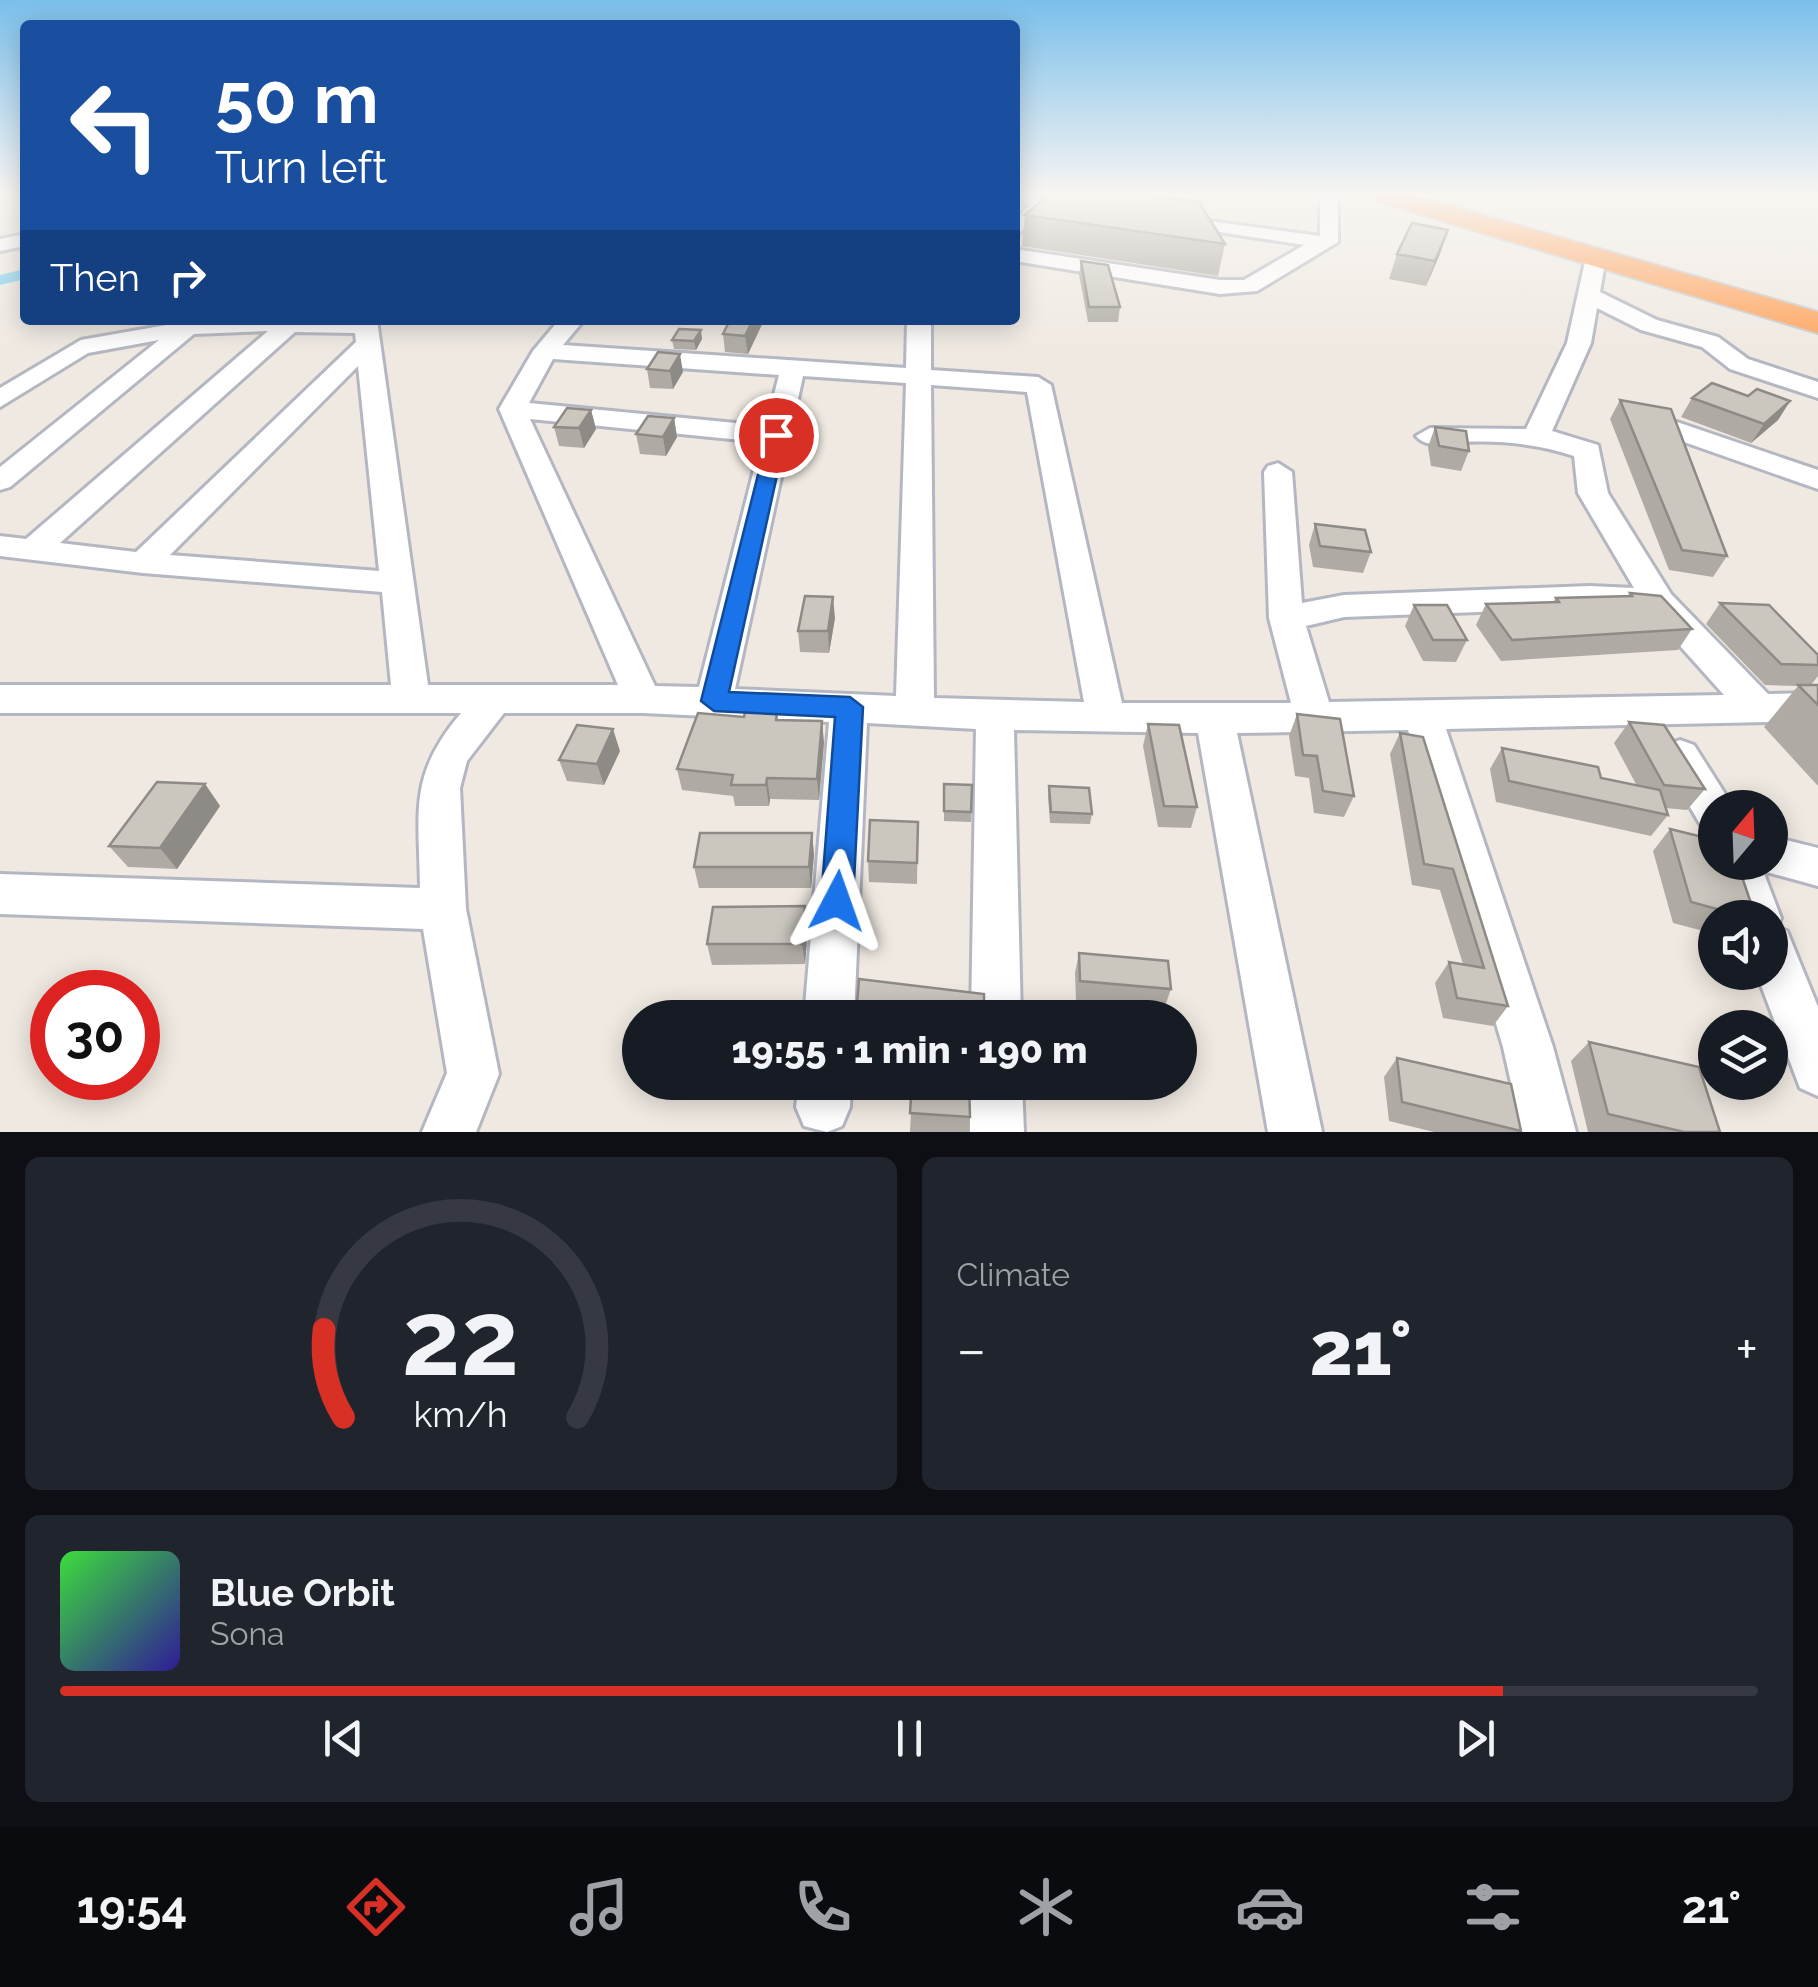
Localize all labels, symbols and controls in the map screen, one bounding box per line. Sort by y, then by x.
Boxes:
text: 50 m [215,57,379,139]
icon: left [50,60,180,190]
text: Turn left [215,141,387,194]
icon: right [160,250,215,305]
text: Then [50,255,140,300]
pin [734,393,819,478]
icon: arrive [749,408,804,463]
north arrow [1698,790,1788,880]
map controls [1698,790,1788,1100]
position arrow [785,849,889,953]
button: sound [1698,900,1788,990]
speed limit sign: 30 [30,970,160,1100]
button: layers [1698,1010,1788,1100]
text: 19:55 · 1 min · 190 m [732,1027,1087,1072]
text: Climate [957,1256,1070,1293]
text: 22 [402,1277,519,1399]
text: 21° [1309,1304,1412,1393]
text: − [957,1317,986,1382]
text: + [1735,1317,1758,1382]
text: km/h [414,1393,508,1435]
text: Blue Orbit [210,1570,395,1615]
text: Sona [210,1615,285,1652]
icon: previous [316,1711,371,1766]
icon: pause [882,1711,937,1766]
icon: next [1448,1711,1503,1766]
icon: directions [341,1872,411,1942]
icon: music [564,1872,634,1942]
icon: phone [788,1872,858,1942]
icon: climate [1011,1872,1081,1942]
icon: car [1235,1872,1305,1942]
icon: filters [1458,1872,1528,1942]
text: 19:54 [77,1881,187,1934]
text: 21° [1682,1881,1741,1934]

